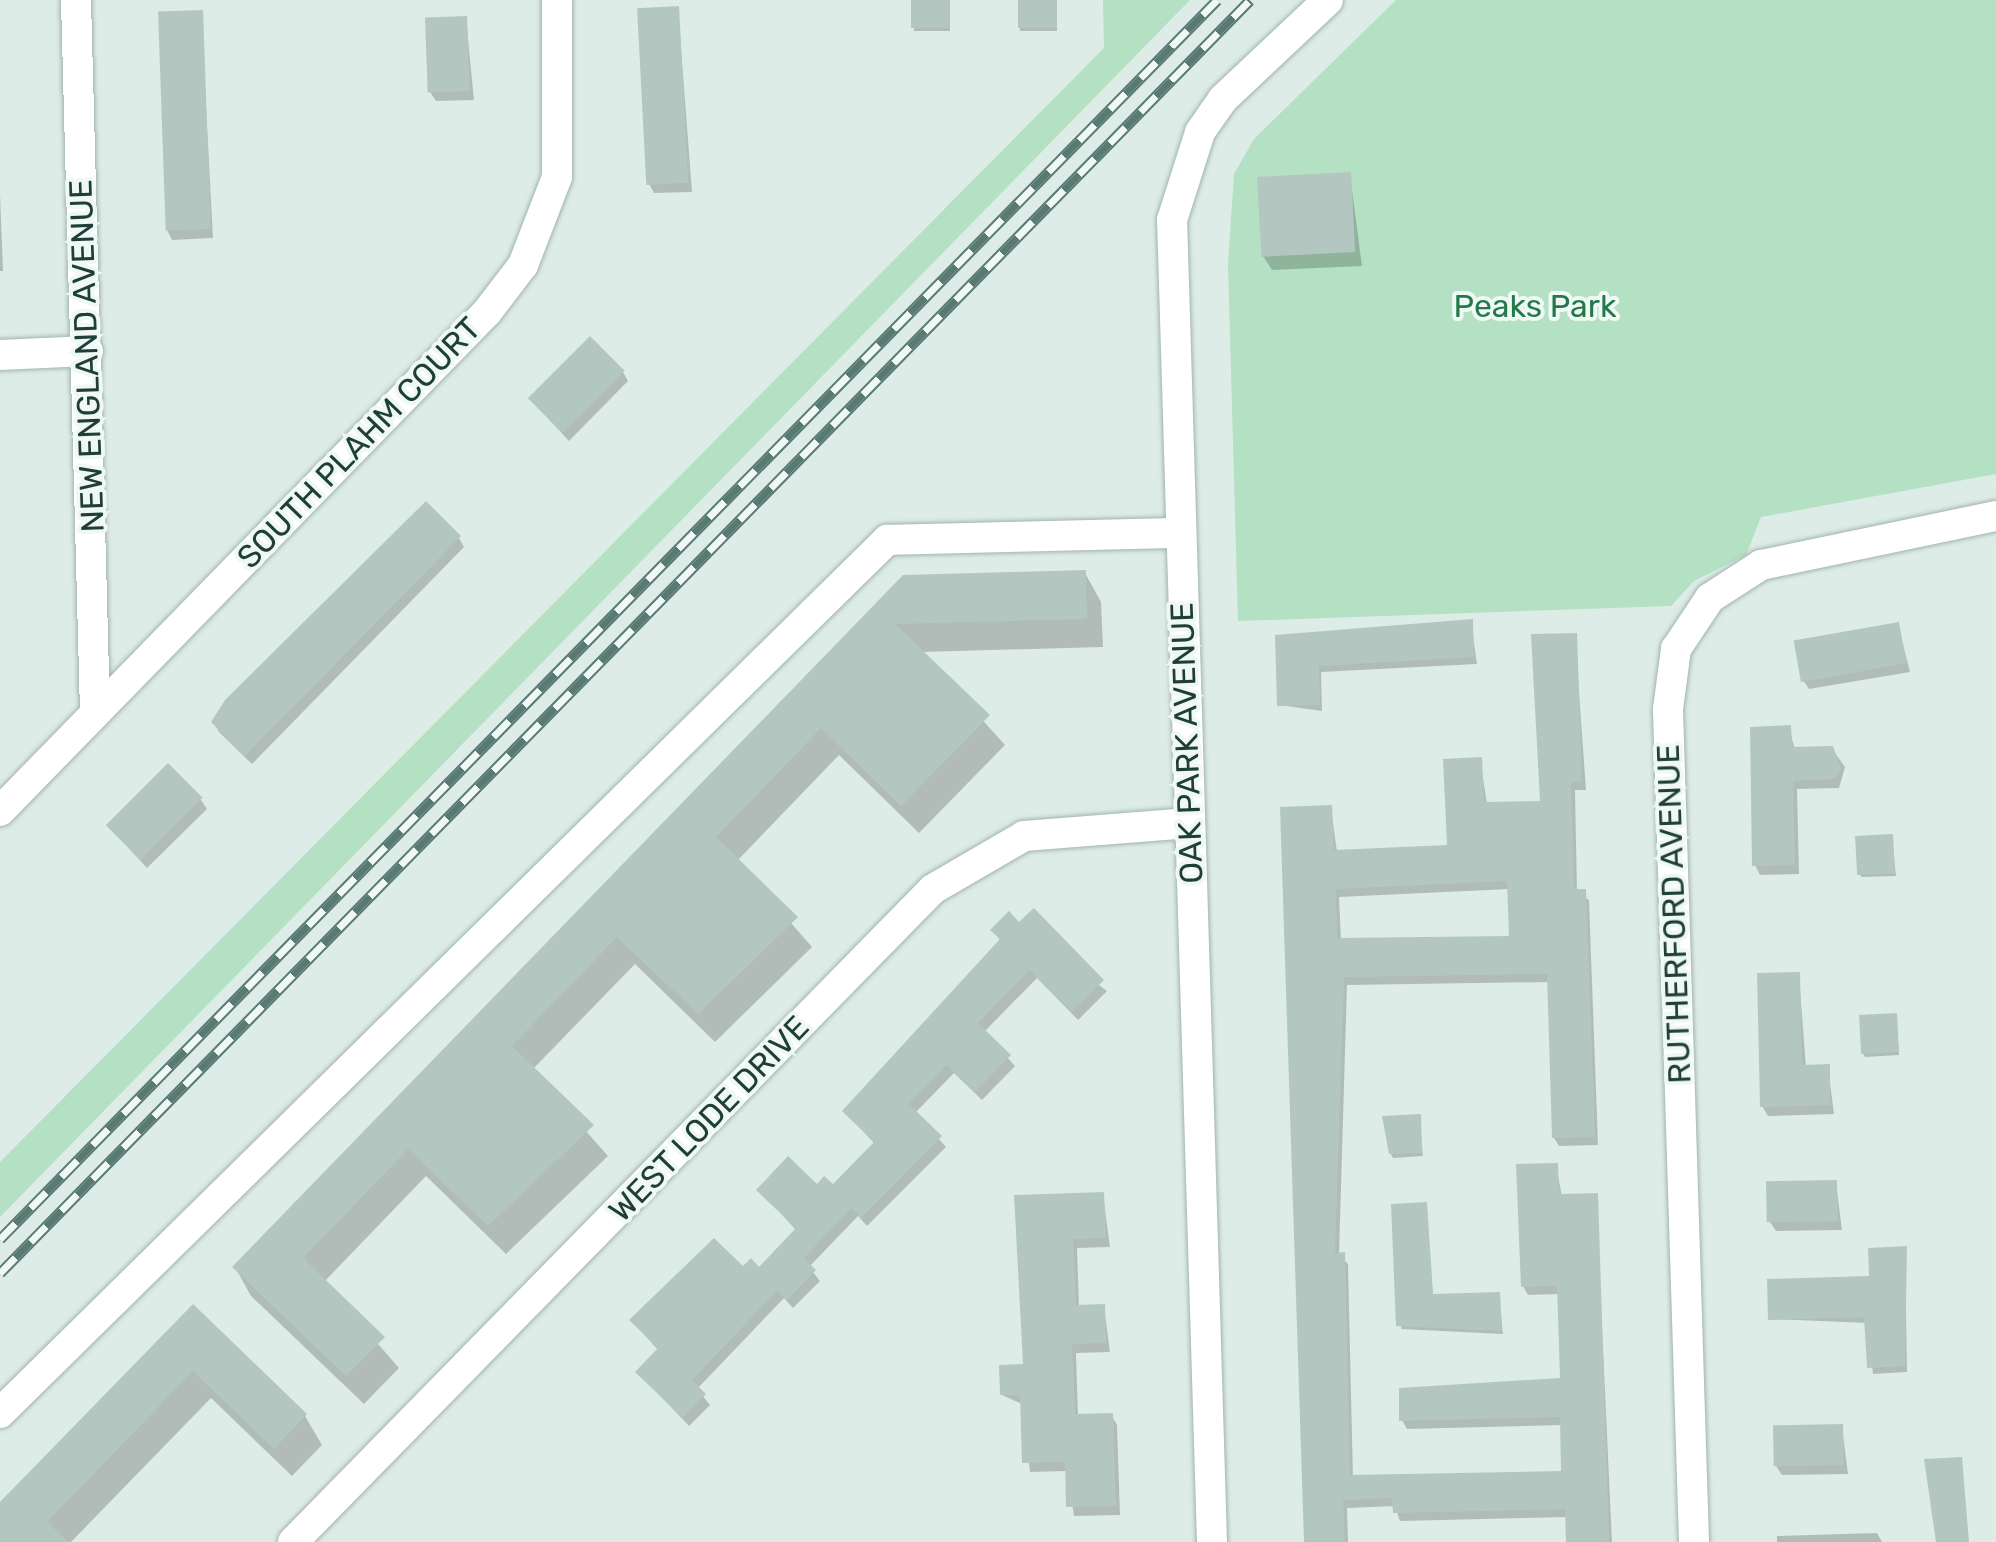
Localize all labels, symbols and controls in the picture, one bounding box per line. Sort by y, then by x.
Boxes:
street label: NEW ENGLAND AVENUE [62,178,112,534]
park label: Peaks Park [1454,287,1616,325]
street label: SOUTH PLAHM COURT [229,310,489,576]
street label: OAK PARK AVENUE [1163,601,1211,885]
street label: RUTHERFORD AVENUE [1649,743,1699,1085]
street label: WEST LODE DRIVE [601,1008,817,1230]

